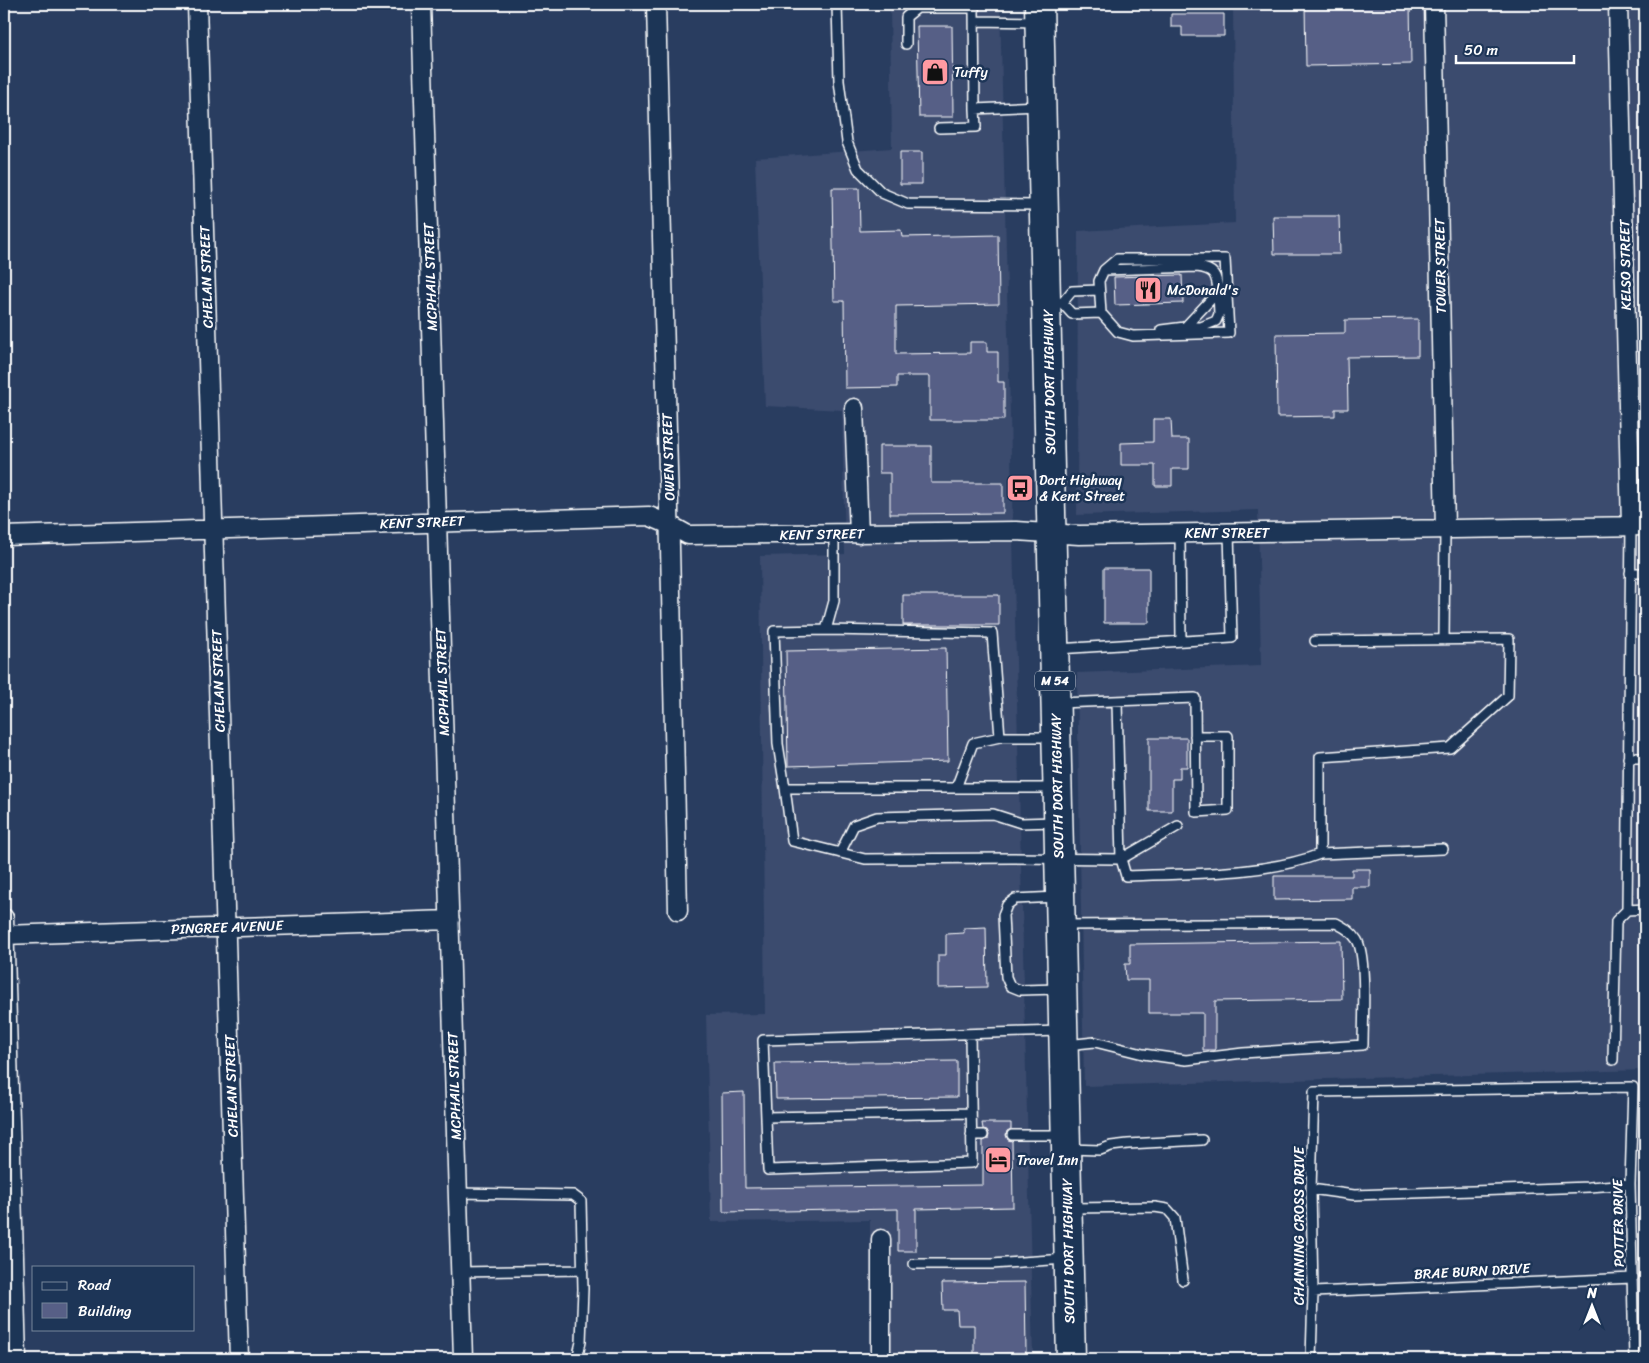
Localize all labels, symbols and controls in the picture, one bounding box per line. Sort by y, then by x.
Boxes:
scale bar [1456,32,1574,64]
text: 50 m [1464,37,1499,63]
shop icon: Tuffy [920,57,950,87]
place label: Tuffy [954,60,988,85]
street label: TOWER STREET [1427,217,1454,314]
street label: KELSO STREET [1612,218,1639,311]
street label: MCPHAIL STREET [416,222,445,331]
street label: CHELAN STREET [192,224,221,329]
restaurant icon: McDonald's [1133,275,1163,305]
place label: McDonald's [1167,278,1239,303]
street label: SOUTH DORT HIGHWAY [1036,308,1063,455]
street label: OWEN STREET [654,412,683,501]
place label: Dort Highway & Kent Street [1039,468,1125,509]
bus stop icon: Dort Highway & Kent Street [1005,473,1035,503]
street label: KENT STREET [379,508,466,536]
street label: KENT STREET [779,521,866,548]
street label: KENT STREET [1185,521,1271,546]
street label: MCPHAIL STREET [428,627,457,736]
street label: CHELAN STREET [204,628,233,733]
road number: M 54 [1035,671,1075,690]
street label: SOUTH DORT HIGHWAY [1044,712,1071,859]
street label: PINGREE AVENUE [171,913,285,942]
street label: MCPHAIL STREET [440,1031,469,1140]
street label: CHELAN STREET [217,1033,246,1138]
hotel icon: Travel Inn [983,1145,1013,1175]
street label: CHANNING CROSS DRIVE [1287,1146,1312,1305]
place label: Travel Inn [1017,1148,1079,1173]
street label: SOUTH DORT HIGHWAY [1055,1177,1082,1324]
street label: POTTER DRIVE [1605,1178,1632,1267]
street label: BRAE BURN DRIVE [1413,1256,1532,1287]
legend [32,1266,195,1330]
text: Road [78,1272,111,1298]
north arrow [1566,1280,1616,1330]
text: N [1586,1281,1597,1306]
text: Building [78,1298,132,1324]

